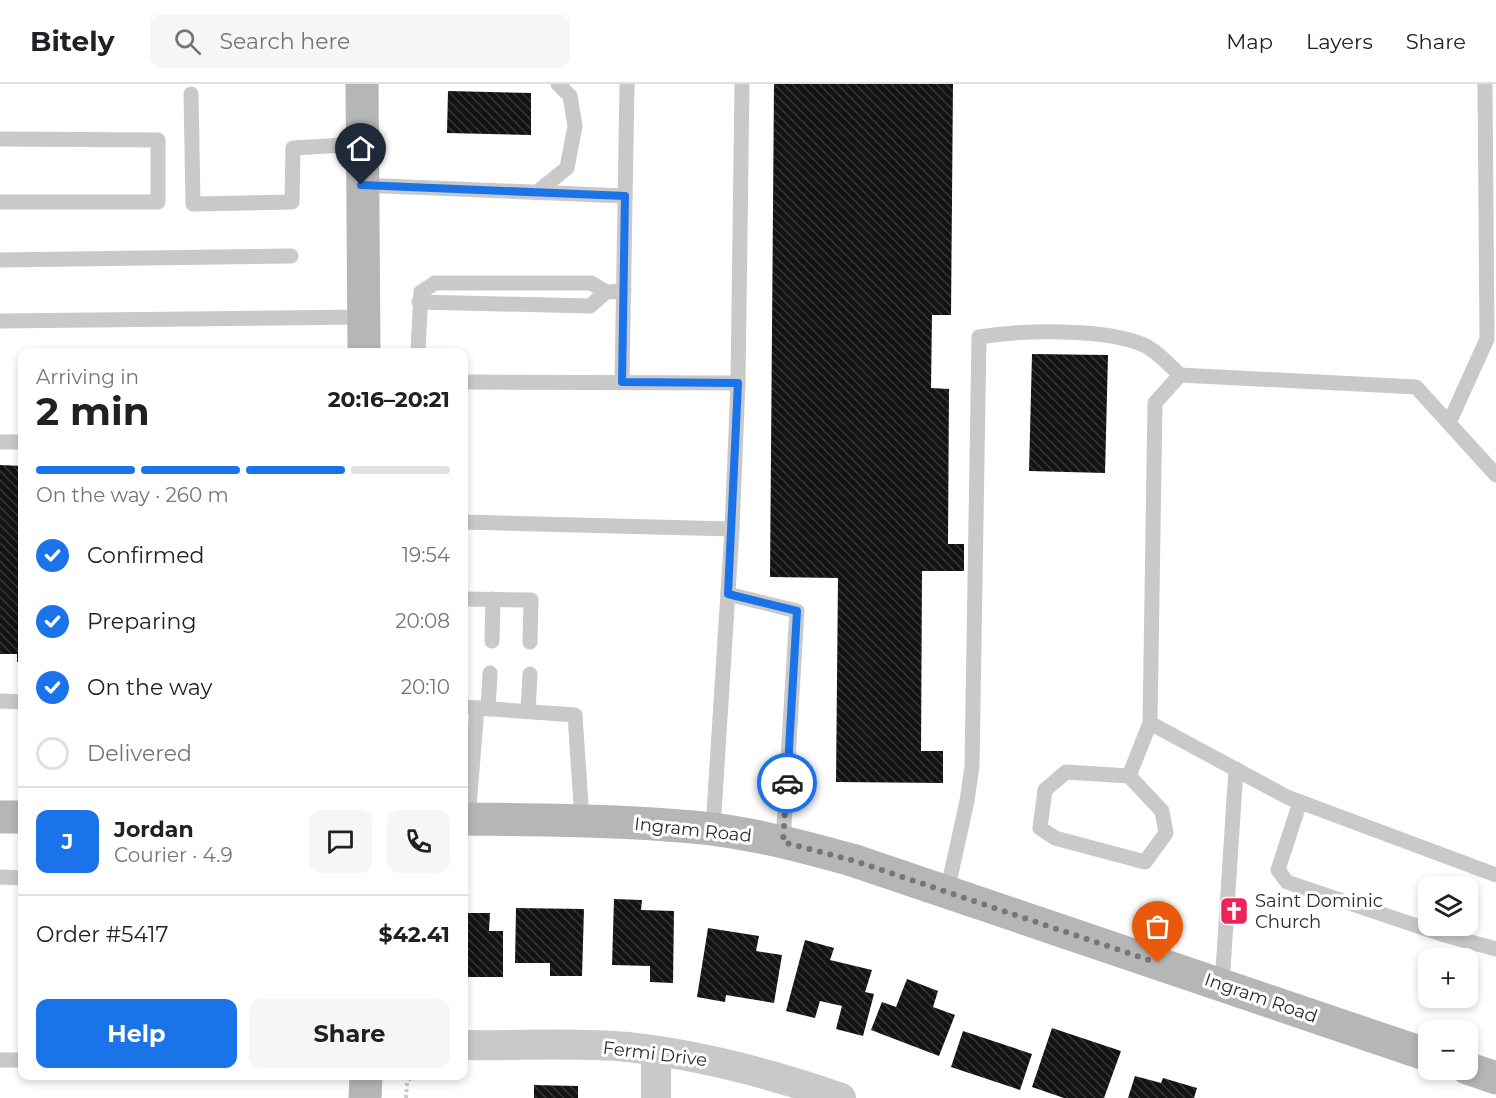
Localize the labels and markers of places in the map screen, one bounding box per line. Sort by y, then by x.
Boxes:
pin [335,123,386,185]
place label: Saint Dominic Church [1255,890,1383,933]
church icon: Saint Dominic Church [1218,895,1250,927]
pin [1132,901,1183,963]

